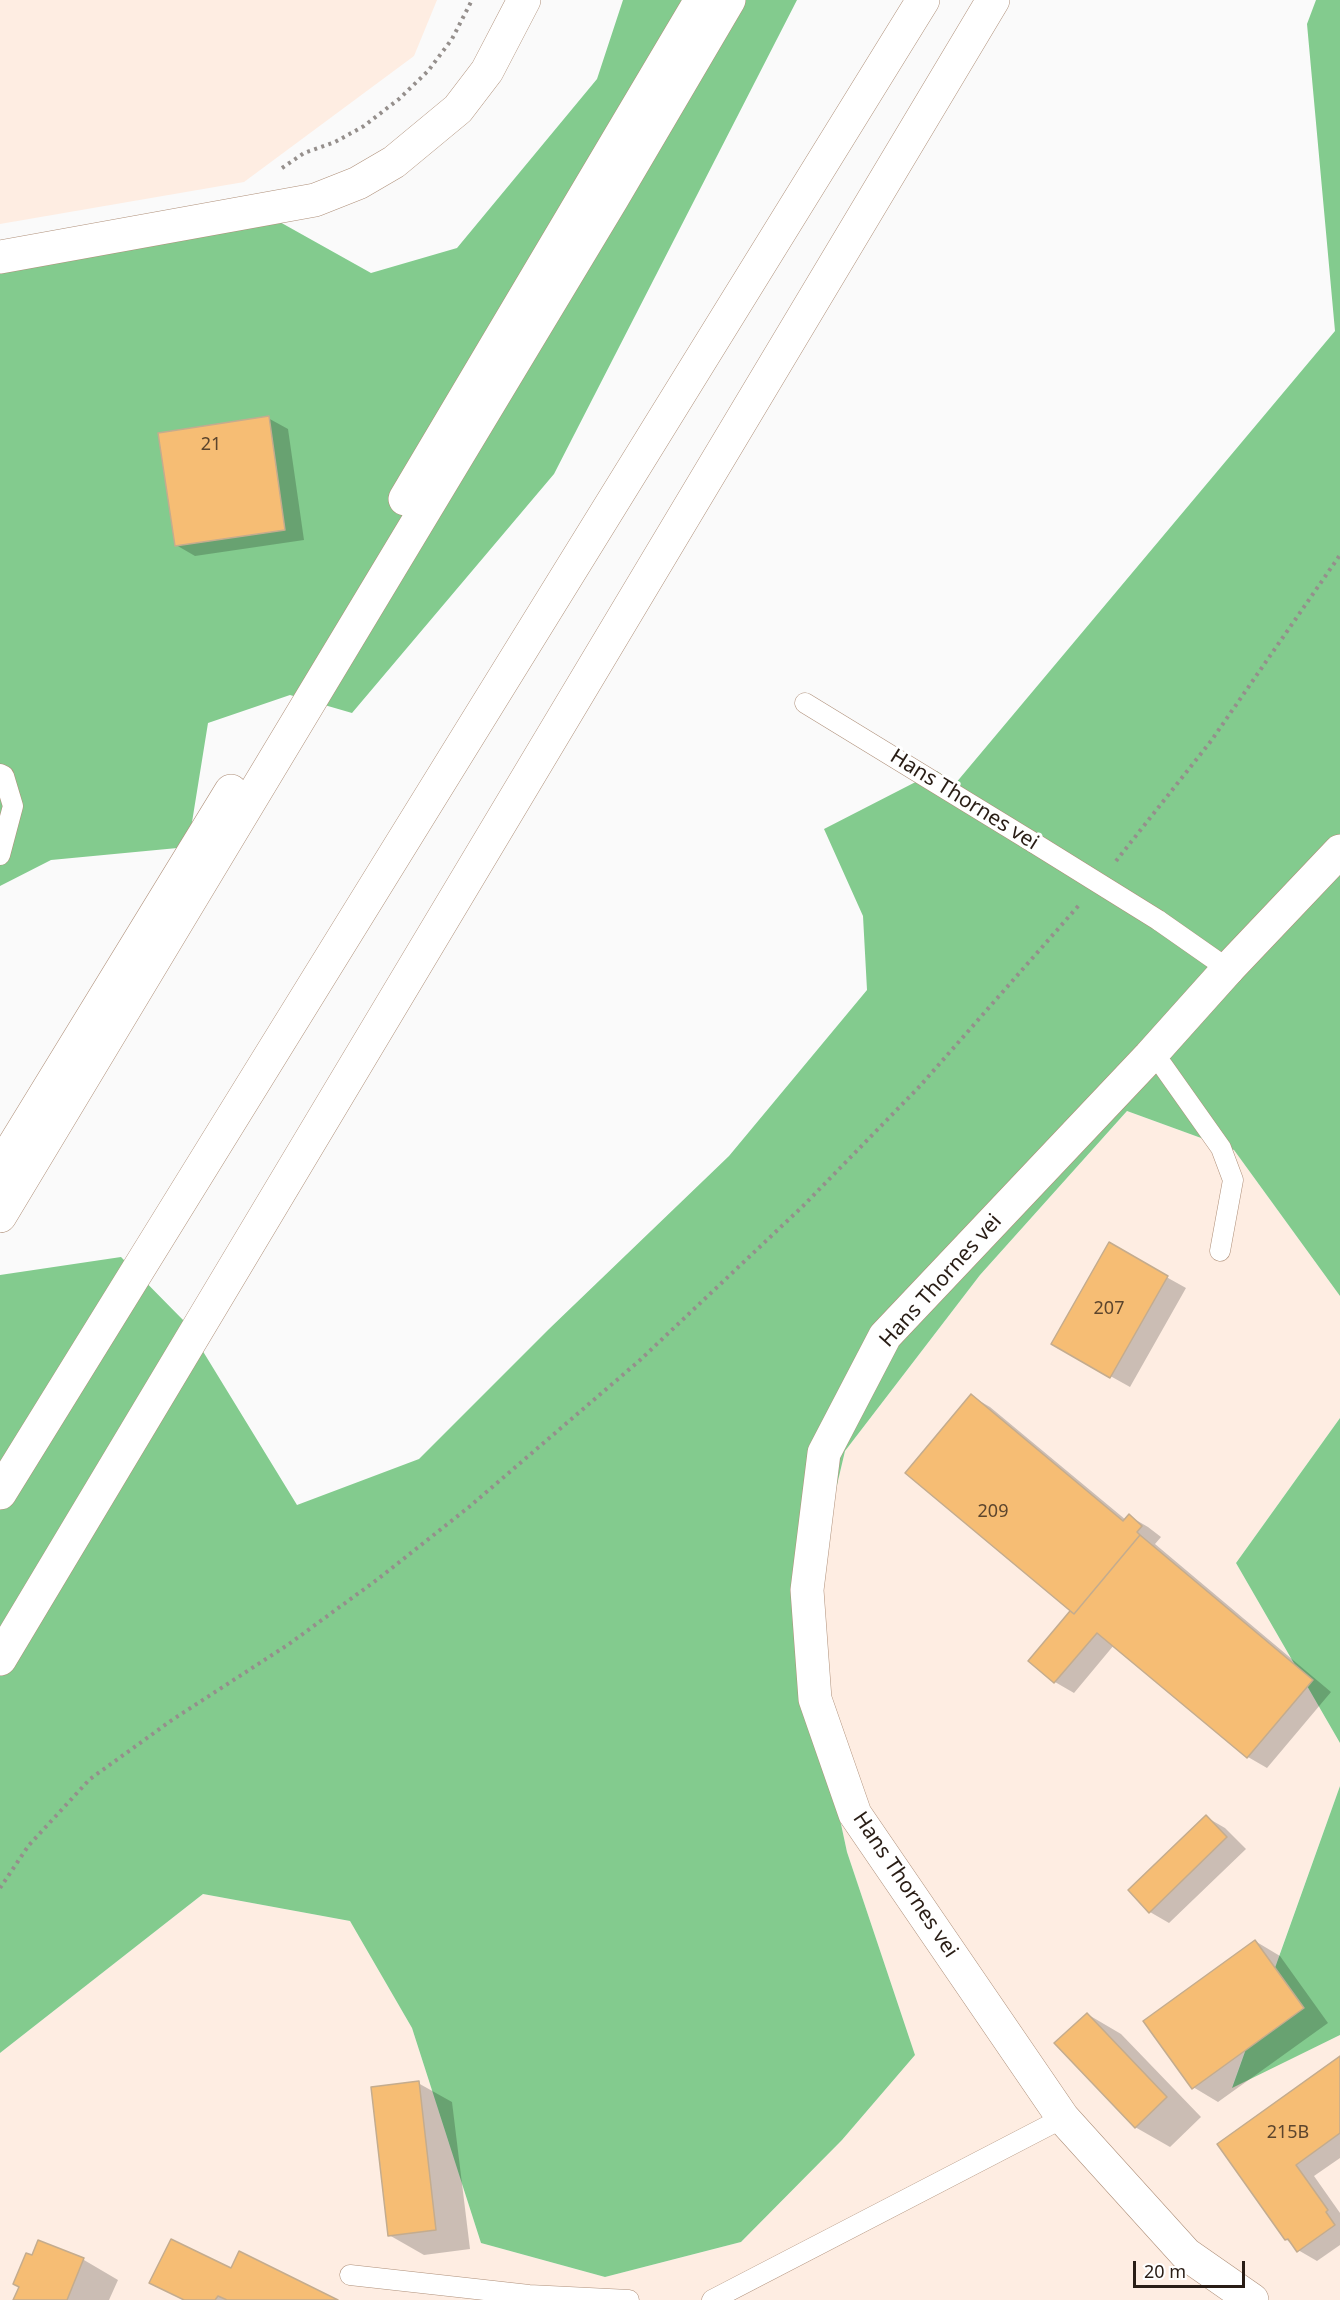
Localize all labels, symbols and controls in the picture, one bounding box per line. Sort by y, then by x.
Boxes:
house number: 21 [201,434,221,456]
street label: Hans Thornes vei [885,744,1043,856]
street label: Hans Thornes vei [875,1209,1007,1353]
house number: 207 [1094,1298,1124,1320]
house number: 209 [978,1501,1008,1523]
street label: Hans Thornes vei [847,1807,963,1963]
house number: 215B [1267,2122,1309,2144]
scale bar [1136,2249,1248,2287]
text: 20 m [1144,2259,1186,2283]

